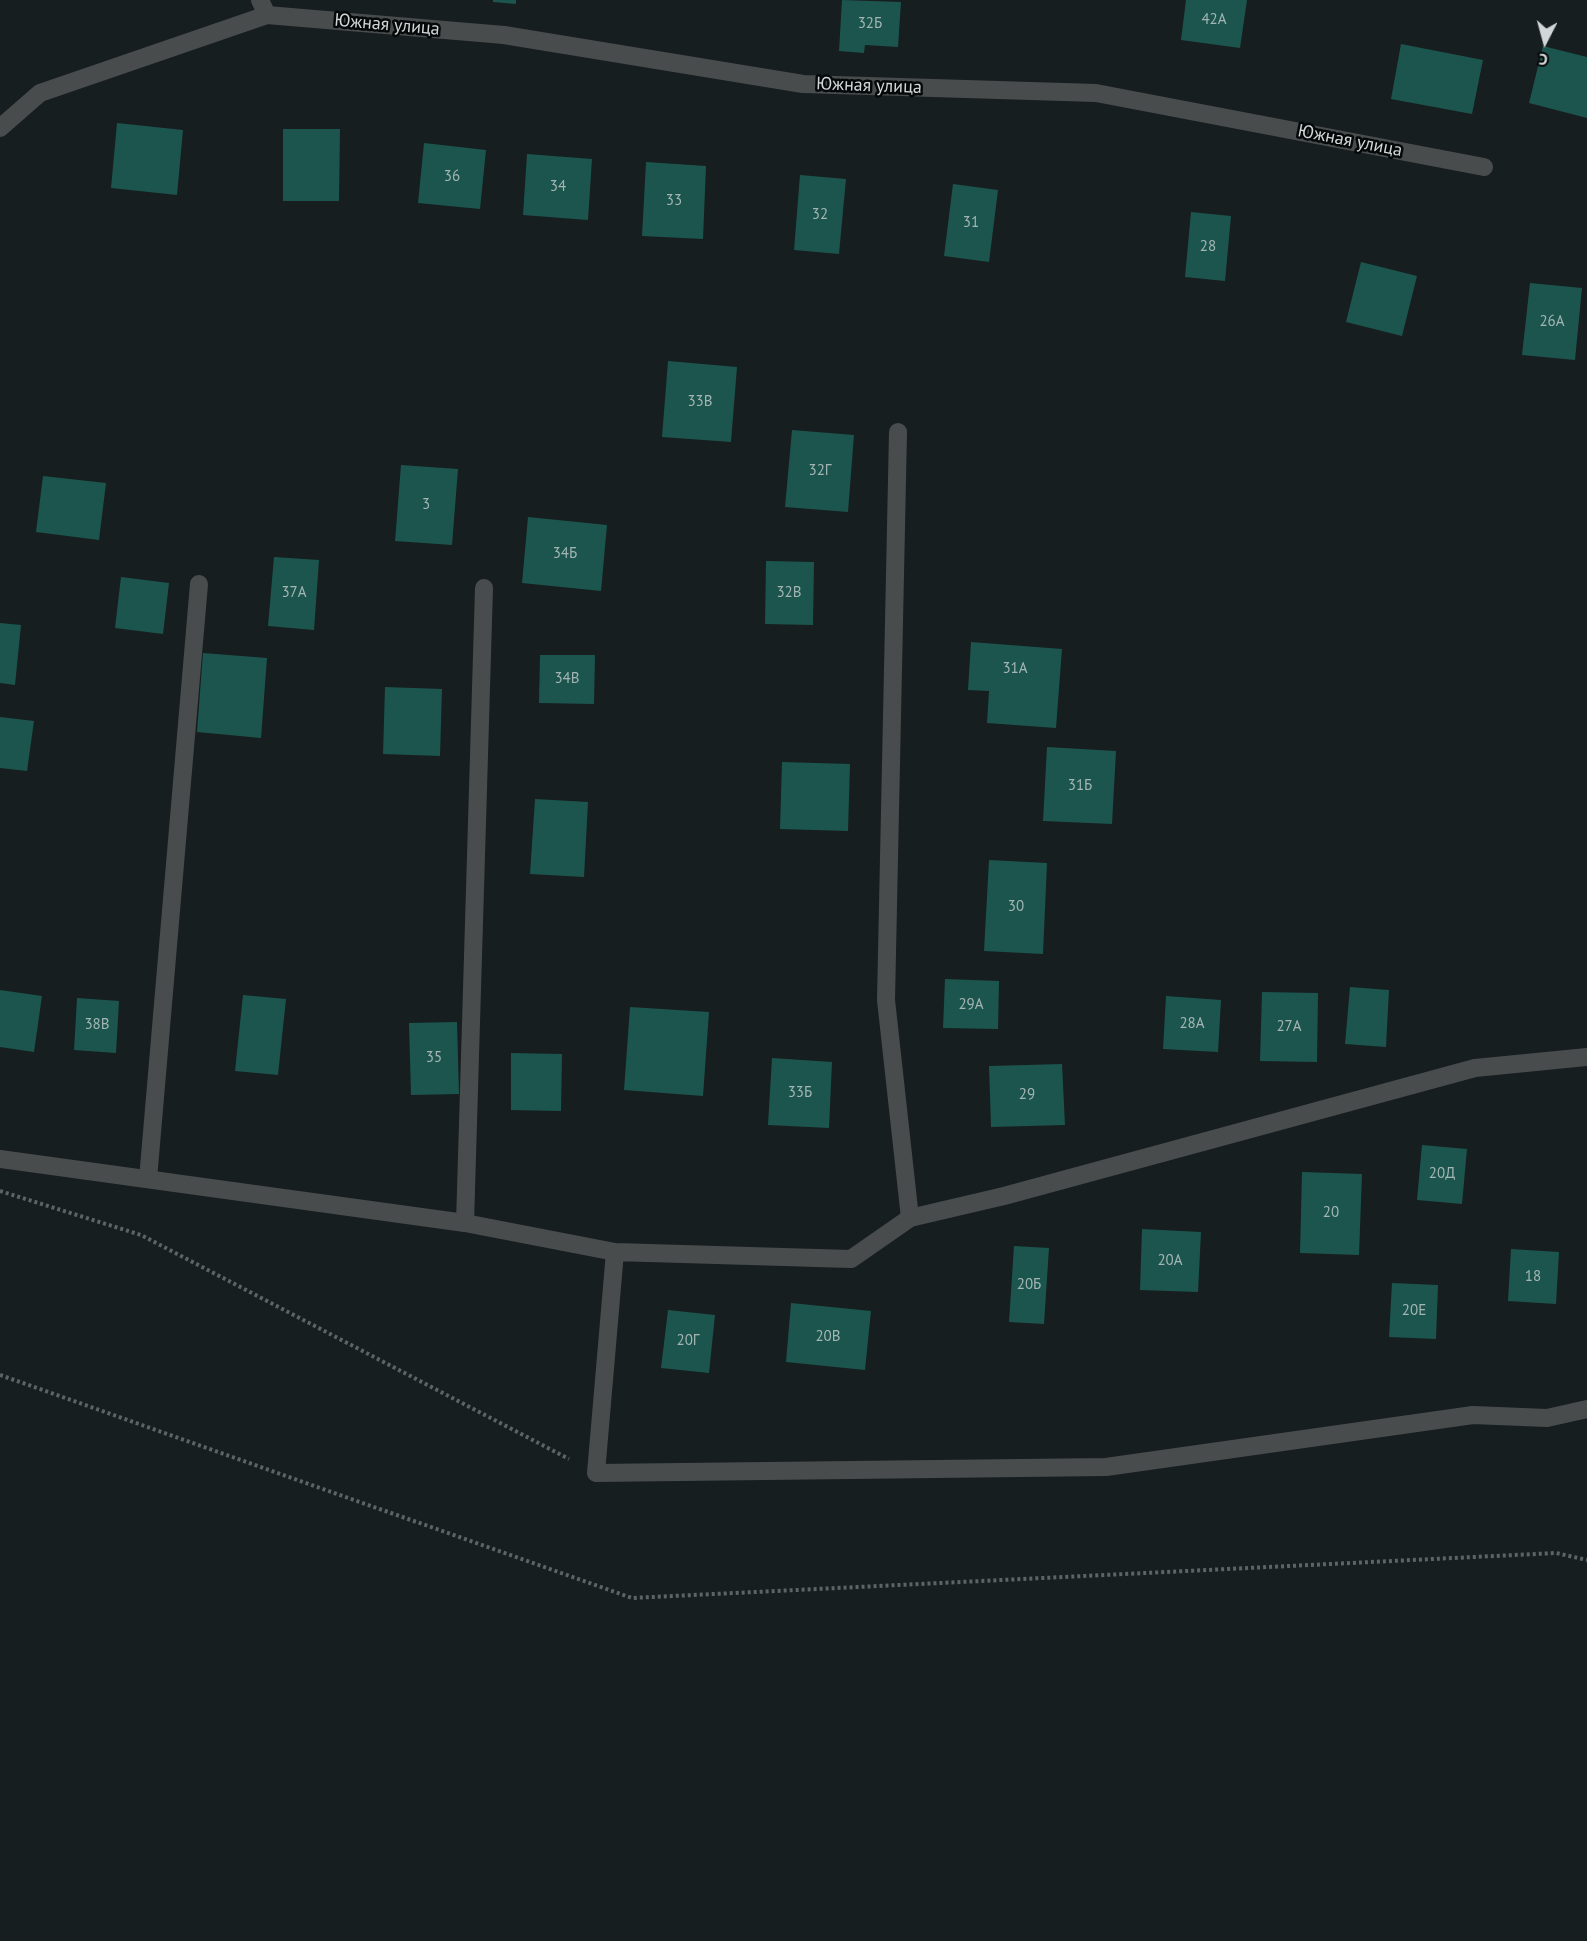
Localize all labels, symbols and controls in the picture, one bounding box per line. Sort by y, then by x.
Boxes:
street label: Южная улица [333,10,441,40]
house number: 42А [1201,11,1227,29]
north arrow [1515,12,1575,72]
house number: 32Б [858,15,882,33]
text: С [1538,49,1549,70]
street label: Южная улица [816,73,922,99]
street label: Южная улица [1296,120,1404,162]
house number: 36 [444,168,460,186]
house number: 34 [550,178,566,196]
house number: 33 [666,192,682,210]
house number: 32 [812,206,828,224]
house number: 31 [963,214,979,232]
house number: 28 [1200,238,1216,256]
house number: 26А [1539,313,1565,331]
house number: 33В [687,393,713,411]
house number: 32Г [809,462,831,480]
house number: 3 [422,496,430,514]
house number: 34Б [553,545,577,563]
house number: 37А [281,584,307,602]
house number: 32В [776,584,802,602]
house number: 31А [1002,660,1028,678]
house number: 34В [554,670,580,688]
house number: 31Б [1068,777,1092,795]
house number: 30 [1008,898,1024,916]
house number: 29А [958,996,984,1014]
house number: 28А [1179,1015,1205,1033]
house number: 38В [84,1016,110,1034]
house number: 27А [1276,1018,1302,1036]
house number: 35 [426,1049,442,1067]
house number: 33Б [788,1084,812,1102]
house number: 29 [1019,1086,1035,1104]
house number: 20Д [1429,1165,1455,1183]
house number: 20 [1323,1204,1339,1222]
house number: 20А [1157,1252,1183,1270]
house number: 18 [1525,1268,1541,1286]
house number: 20Б [1017,1276,1041,1294]
house number: 20Е [1402,1302,1426,1320]
house number: 20В [815,1328,841,1346]
house number: 20Г [677,1332,699,1350]

